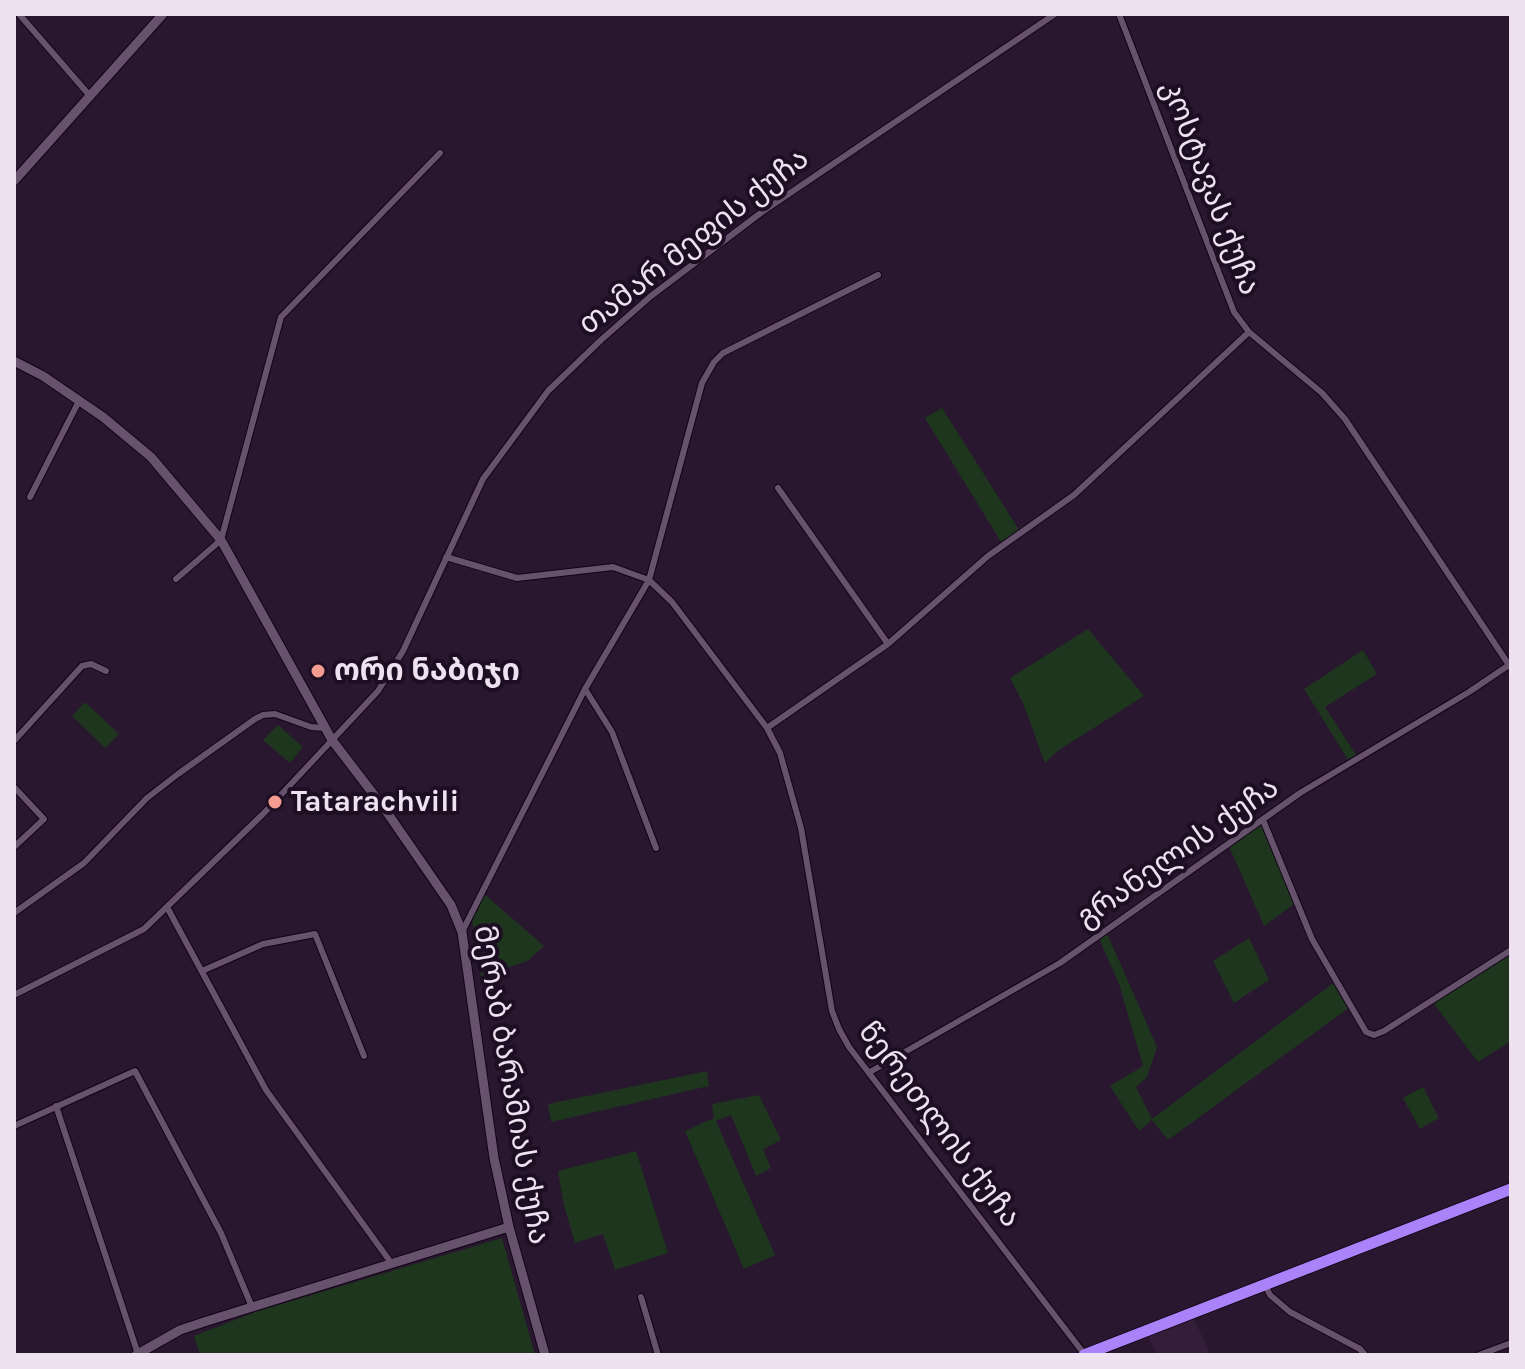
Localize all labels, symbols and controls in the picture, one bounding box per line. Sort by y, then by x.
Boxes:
street label: კოსტავას ქუჩა [1153,76,1267,300]
street label: თამარ მეფის ქუჩა [572,141,816,343]
place label: ორი ნაბიჯი [334,653,520,689]
marker: ორი ნაბიჯი [309,662,327,680]
street label: გრანელის ქუჩა [1070,770,1286,936]
place label: Tatarachvili [291,784,459,820]
marker: Tatarachvili [266,793,284,811]
street label: მერაბ ბარამიას ქუჩა [465,923,557,1247]
street label: წერეთლის ქუჩა [850,1015,1028,1235]

